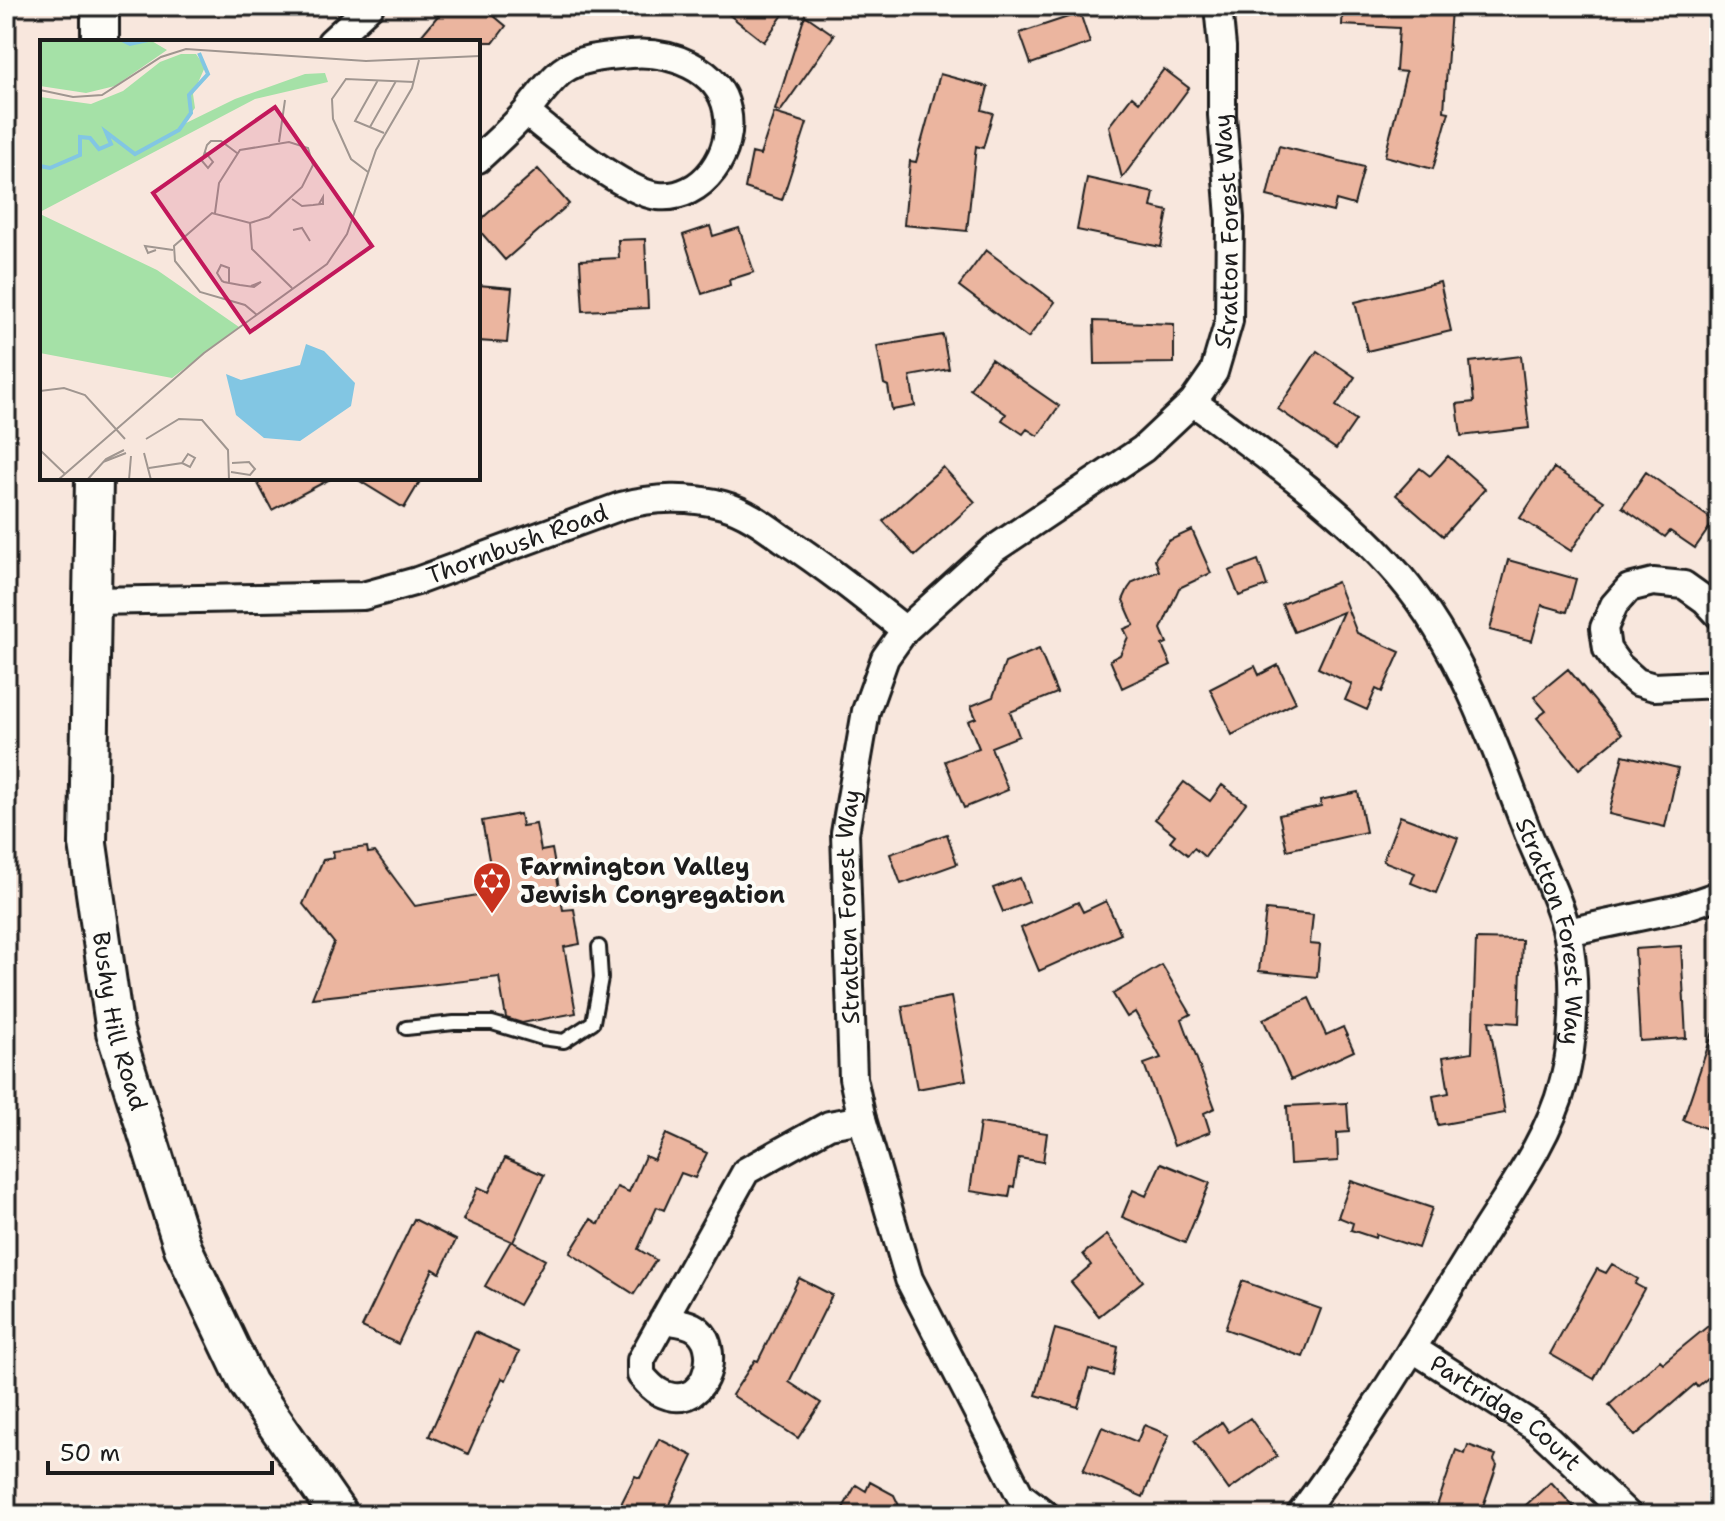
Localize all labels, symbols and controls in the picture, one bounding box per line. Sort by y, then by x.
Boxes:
inset map [40,40,480,480]
street label: Stratton Forest Way [1206,113,1246,352]
street label: Thornbush Road [422,496,612,592]
street label: Stratton Forest Way [828,787,868,1025]
street label: Stratton Forest Way [1508,813,1590,1047]
place label: Farmington Valley Jewish Congregation [520,851,785,911]
synagogue icon: Farmington Valley Jewish Congregation [471,860,513,915]
street label: Bushy Hill Road [85,930,155,1114]
street label: Partridge Court [1424,1347,1588,1478]
scale bar [48,1425,272,1475]
text: 50 m [60,1437,120,1469]

